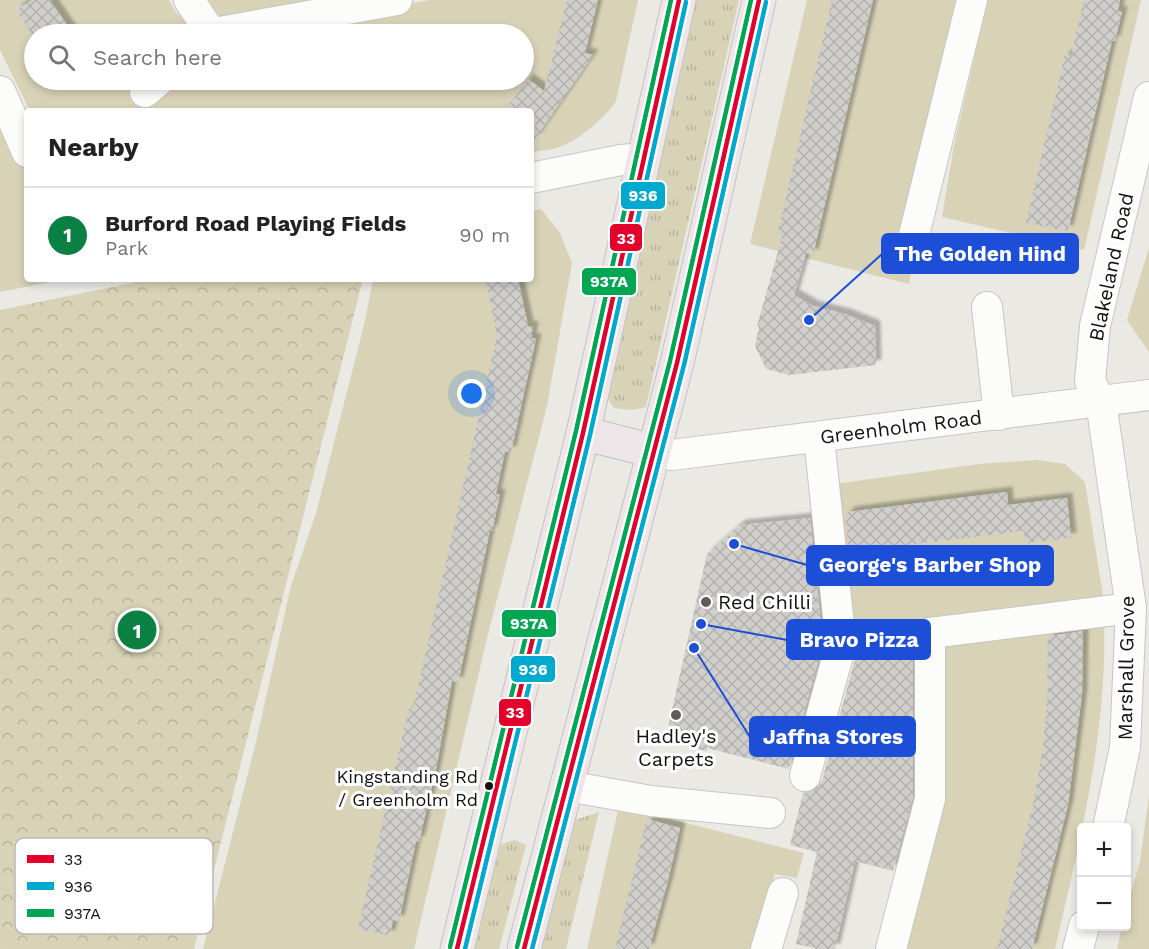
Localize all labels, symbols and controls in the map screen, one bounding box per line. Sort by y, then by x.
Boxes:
search box [24,24,534,90]
icon: search [45,41,78,74]
text: Search here [93,45,222,70]
text: Nearby [48,132,139,162]
line badge: 936 [620,181,666,210]
text: 936 [628,186,658,205]
street label: Blakeland Road [1084,191,1138,343]
text: Burford Road Playing Fields [105,211,406,236]
text: 1 [63,223,72,247]
text: 90 m [459,223,510,247]
line badge: 33 [609,223,643,252]
text: 33 [617,229,635,248]
callout: The Golden Hind [882,234,1078,273]
text: Park [105,236,148,260]
text: The Golden Hind [894,241,1066,266]
line badge: 937A [581,267,637,296]
text: 937A [590,272,628,291]
your location [457,379,486,408]
street label: Greenholm Road [819,405,983,449]
callout: George's Barber Shop [807,546,1053,585]
text: George's Barber Shop [819,552,1041,577]
place label: Red Chilli [718,590,811,614]
marker: Red Chilli [699,595,713,609]
street label: Marshall Grove [1113,595,1139,741]
pin: 1 [118,608,156,652]
line badge: 937A [501,609,557,638]
text: 937A [510,614,548,633]
callout: Bravo Pizza [787,620,930,659]
text: Bravo Pizza [799,627,919,652]
line badge: 936 [510,655,556,683]
text: 936 [518,660,548,679]
line badge: 33 [498,698,532,727]
text: 33 [506,703,524,722]
marker: Hadley's Carpets [669,708,683,722]
callout: Jaffna Stores [750,717,915,756]
place label: Hadley's Carpets [636,724,716,771]
text: Jaffna Stores [763,724,903,749]
place label: Kingstanding Rd / Greenholm Rd [336,766,478,810]
marker: Kingstanding Rd / Greenholm Rd [483,780,495,792]
map controls [1077,823,1131,931]
button: + [1077,823,1131,877]
legend [15,838,213,934]
text: 33 [64,850,83,869]
text: 936 [64,877,93,896]
button: − [1077,877,1131,931]
text: 937A [64,904,101,923]

